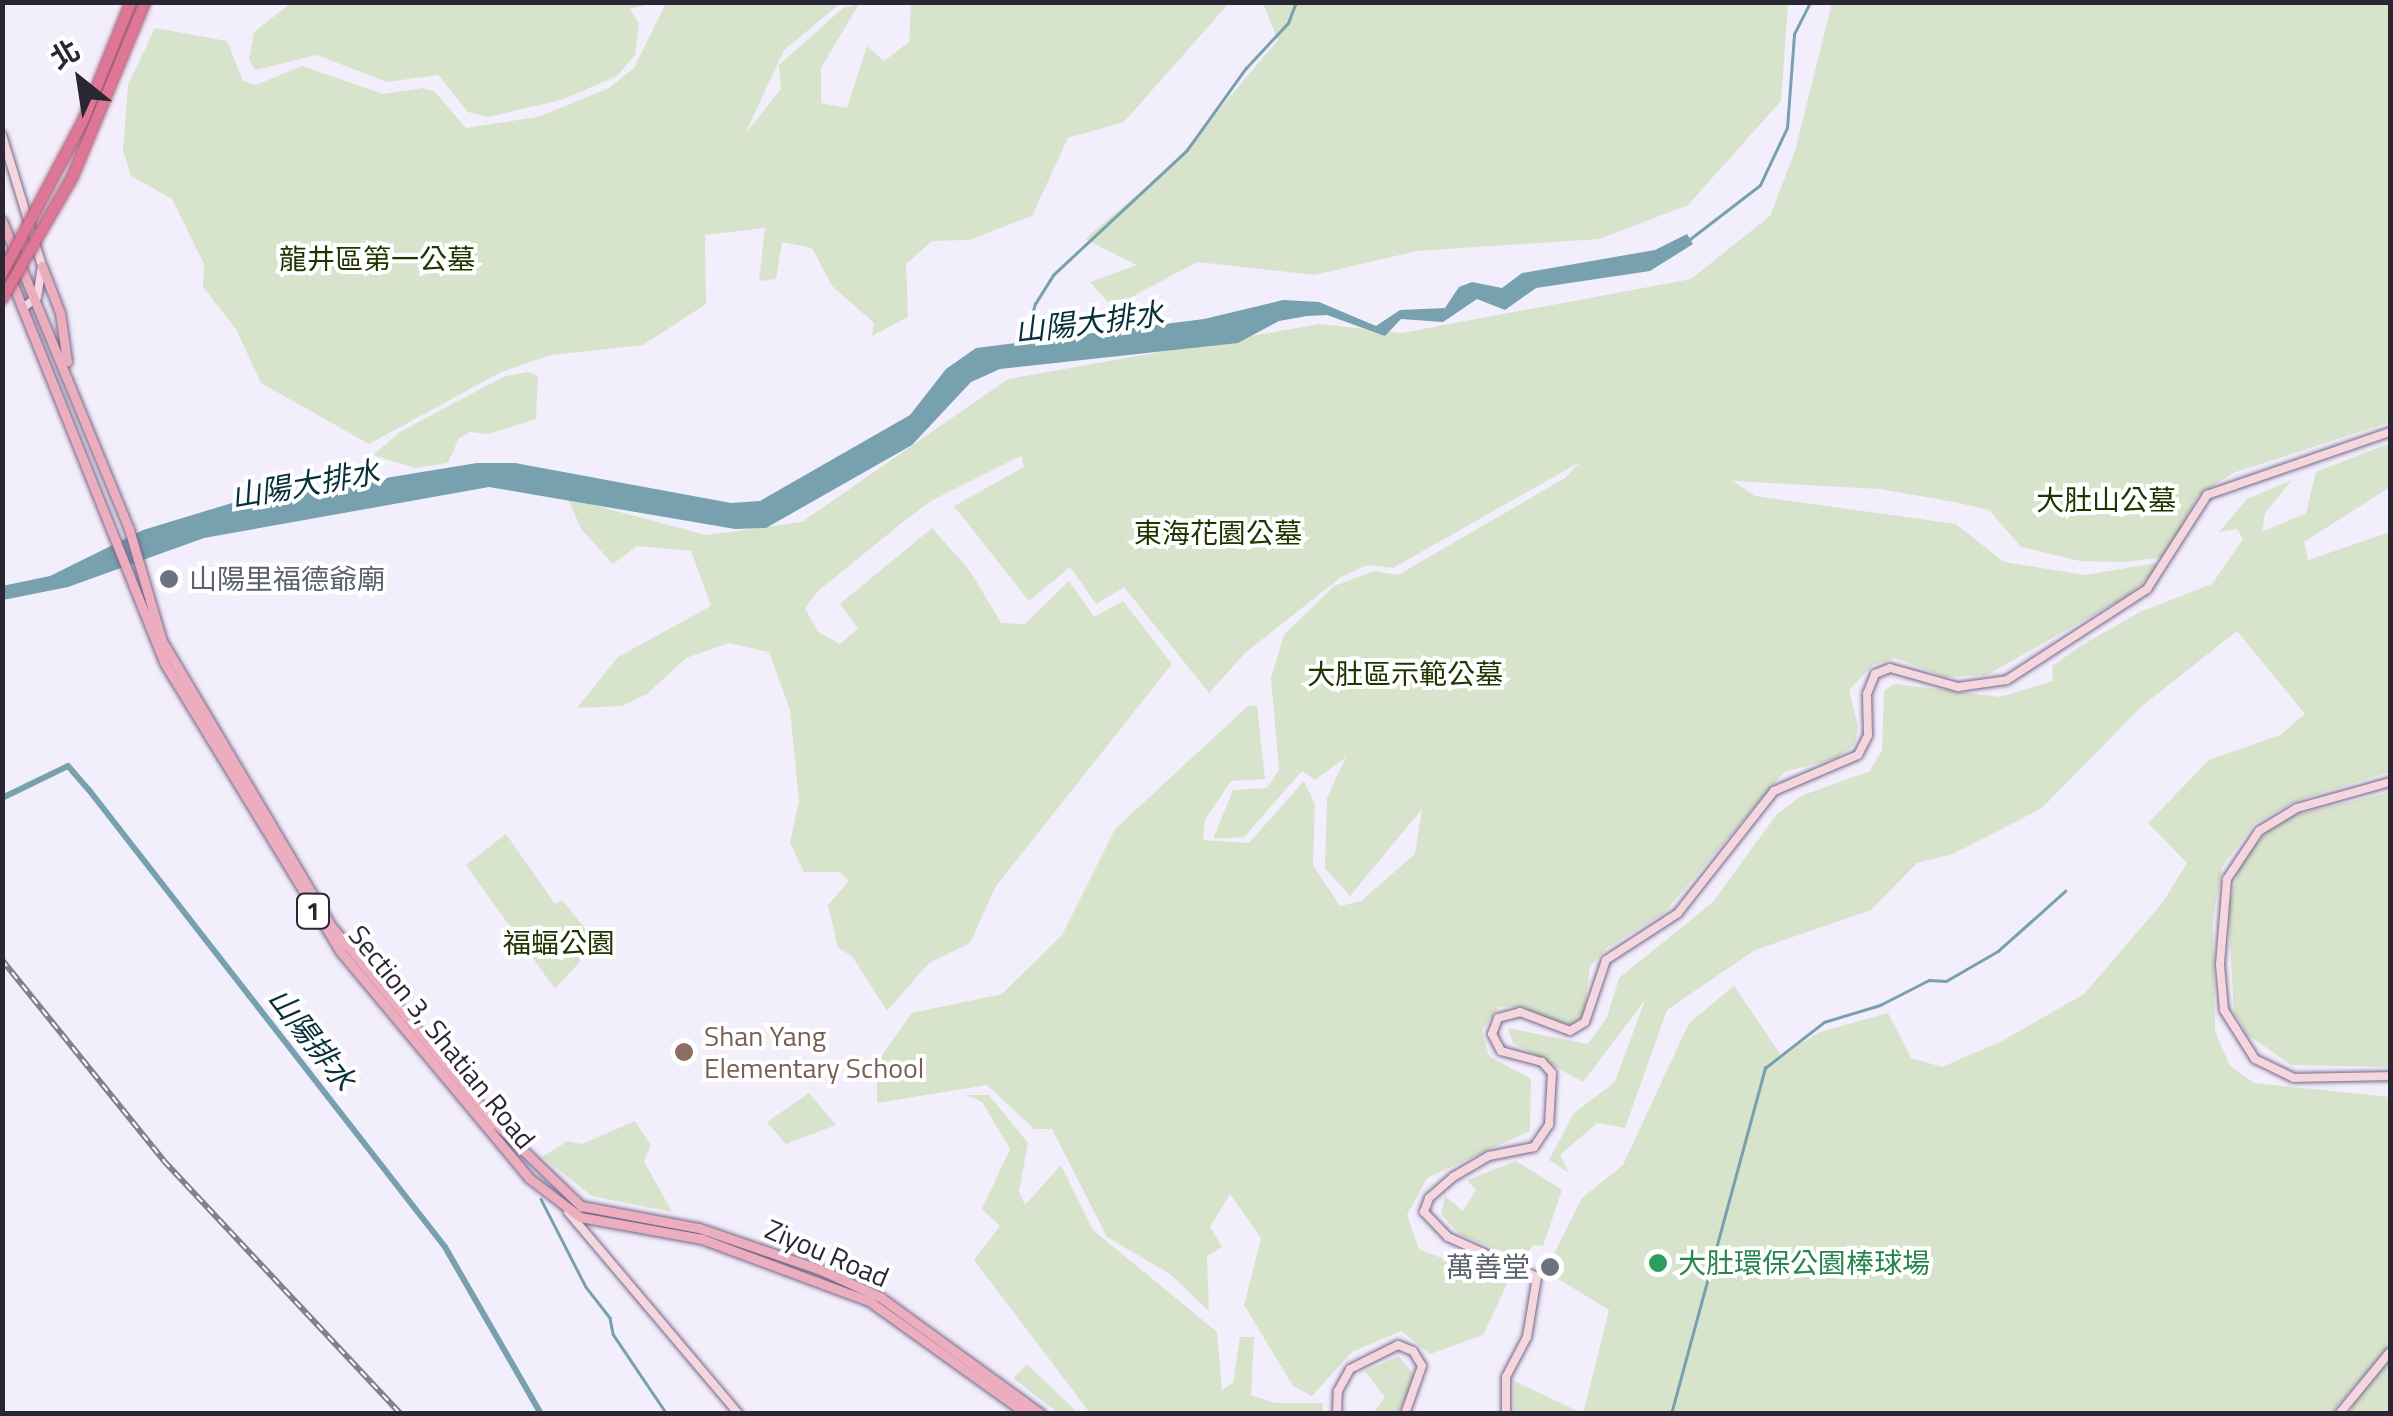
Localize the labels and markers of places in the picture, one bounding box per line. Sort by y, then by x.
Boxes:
place label: 山陽里福德爺廟 [189,562,385,596]
marker: 山陽里福德爺廟 [158,568,180,590]
place label: Shan Yang Elementary School [704,1019,924,1085]
marker: Shan Yang Elementary School [673,1041,695,1063]
place label: 大肚環保公園棒球場 [1678,1246,1930,1280]
place label: 萬善堂 [1446,1250,1530,1284]
marker: 大肚環保公園棒球場 [1647,1252,1669,1274]
marker: 萬善堂 [1539,1256,1561,1278]

